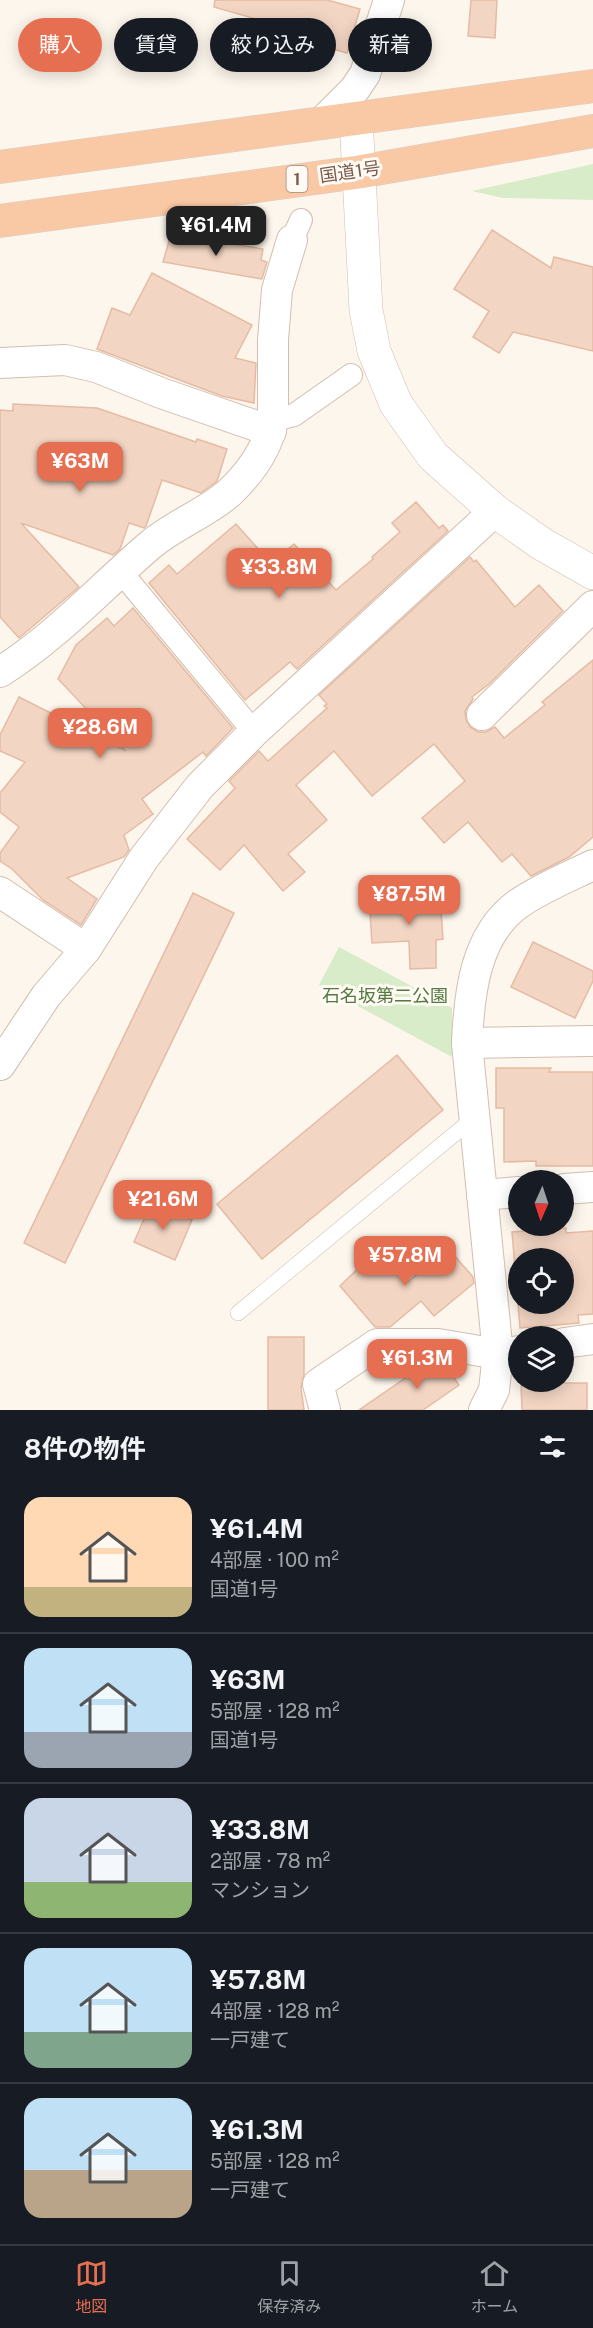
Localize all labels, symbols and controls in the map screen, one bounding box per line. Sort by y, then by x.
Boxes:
chip: 購入 [18,18,102,72]
chip: 賃貸 [114,18,198,72]
chip: 絞り込み [210,18,336,72]
chip: 新着 [348,18,432,72]
street label: 国道1号 [318,157,382,186]
road number: 1 [286,166,308,192]
pin: ¥61.4M [167,206,265,257]
text: ¥61.4M [180,213,252,237]
pin: ¥63M [44,442,116,493]
text: ¥63M [51,449,109,473]
pin: ¥33.8M [230,548,328,599]
text: ¥33.8M [241,555,317,579]
pin: ¥28.6M [51,708,149,759]
text: ¥28.6M [62,715,138,739]
pin: ¥87.5M [360,875,458,926]
text: ¥87.5M [372,882,446,906]
park label: 石名坂第二公園 [322,985,448,1006]
north arrow [508,1170,574,1236]
map controls [508,1170,574,1392]
pin: ¥21.6M [114,1180,212,1231]
text: ¥21.6M [127,1187,199,1211]
pin: ¥57.8M [356,1236,454,1287]
text: ¥57.8M [368,1243,442,1267]
button: locate [508,1248,574,1314]
button: layers [508,1326,574,1392]
pin: ¥61.3M [368,1339,466,1390]
text: ¥61.3M [381,1346,453,1370]
icon: filters [536,1430,569,1463]
text: 8件の物件 [24,1433,145,1464]
text: ¥61.4M [210,1513,303,1544]
icon: home [72,1521,144,1593]
text: 4部屋 · 100 m² [210,1548,339,1572]
text: 国道1号 [210,1577,278,1601]
text: ¥63M [210,1664,285,1695]
icon: home [72,1672,144,1744]
text: 5部屋 · 128 m² [210,1699,340,1723]
text: 国道1号 [210,1728,278,1752]
text: ¥33.8M [210,1814,310,1845]
icon: home [72,1822,144,1894]
text: 2部屋 · 78 m² [210,1849,330,1873]
text: マンション [210,1878,310,1902]
text: ¥57.8M [210,1964,306,1995]
icon: home [72,1972,144,2044]
text: 4部屋 · 128 m² [210,1999,339,2023]
text: 一戸建て [210,2028,290,2052]
text: ¥61.3M [210,2114,304,2145]
icon: home [72,2122,144,2194]
text: 5部屋 · 128 m² [210,2149,340,2173]
text: 一戸建て [210,2178,290,2202]
tab: 地図 [75,2257,108,2317]
tab: 保存済み [257,2257,321,2317]
tab: ホーム [471,2257,518,2317]

